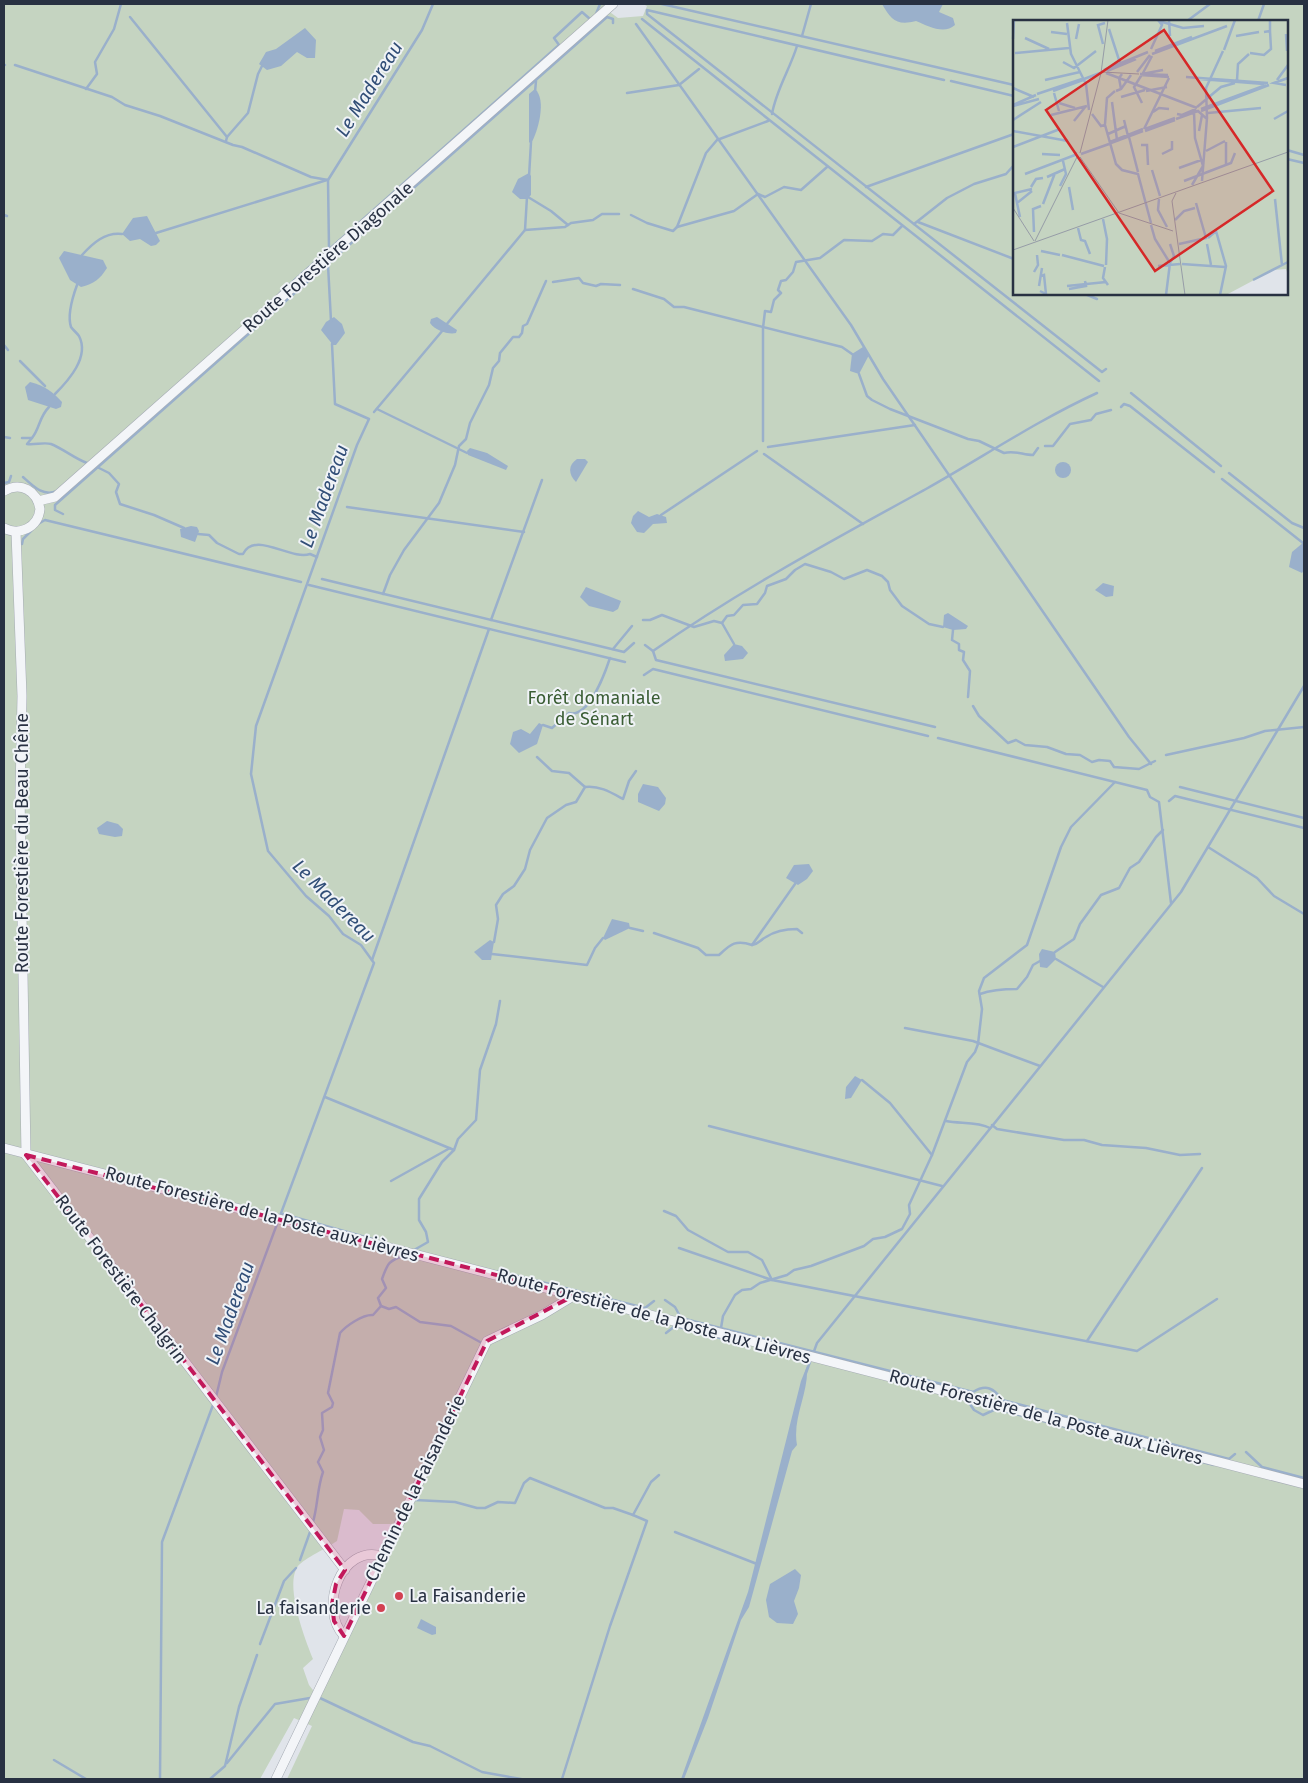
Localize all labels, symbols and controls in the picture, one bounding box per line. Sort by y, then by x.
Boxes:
inset map [1013,20,1288,295]
water label: Le Madereau [331,37,407,141]
street label: Route Forestière Diagonale [238,177,418,337]
water label: Le Madereau [295,441,353,551]
park label: Forêt domaniale de Sénart [528,687,660,730]
street label: Route Forestière du Beau Chêne [11,713,33,973]
water label: Le Madereau [288,855,380,947]
street label: Route Forestière de la Poste aux Lièvres [103,1161,421,1267]
street label: Route Forestière Chalgrin [50,1190,192,1368]
water label: Le Madereau [201,1258,259,1368]
street label: Route Forestière de la Poste aux Lièvres [495,1263,813,1369]
street label: Route Forestière de la Poste aux Lièvres [887,1364,1205,1470]
street label: Chemin de la Faisanderie [360,1391,470,1585]
place label: La Faisanderie [409,1585,526,1607]
marker: La Faisanderie [393,1590,405,1602]
place label: La faisanderie [256,1597,371,1619]
marker: La faisanderie [375,1602,387,1614]

